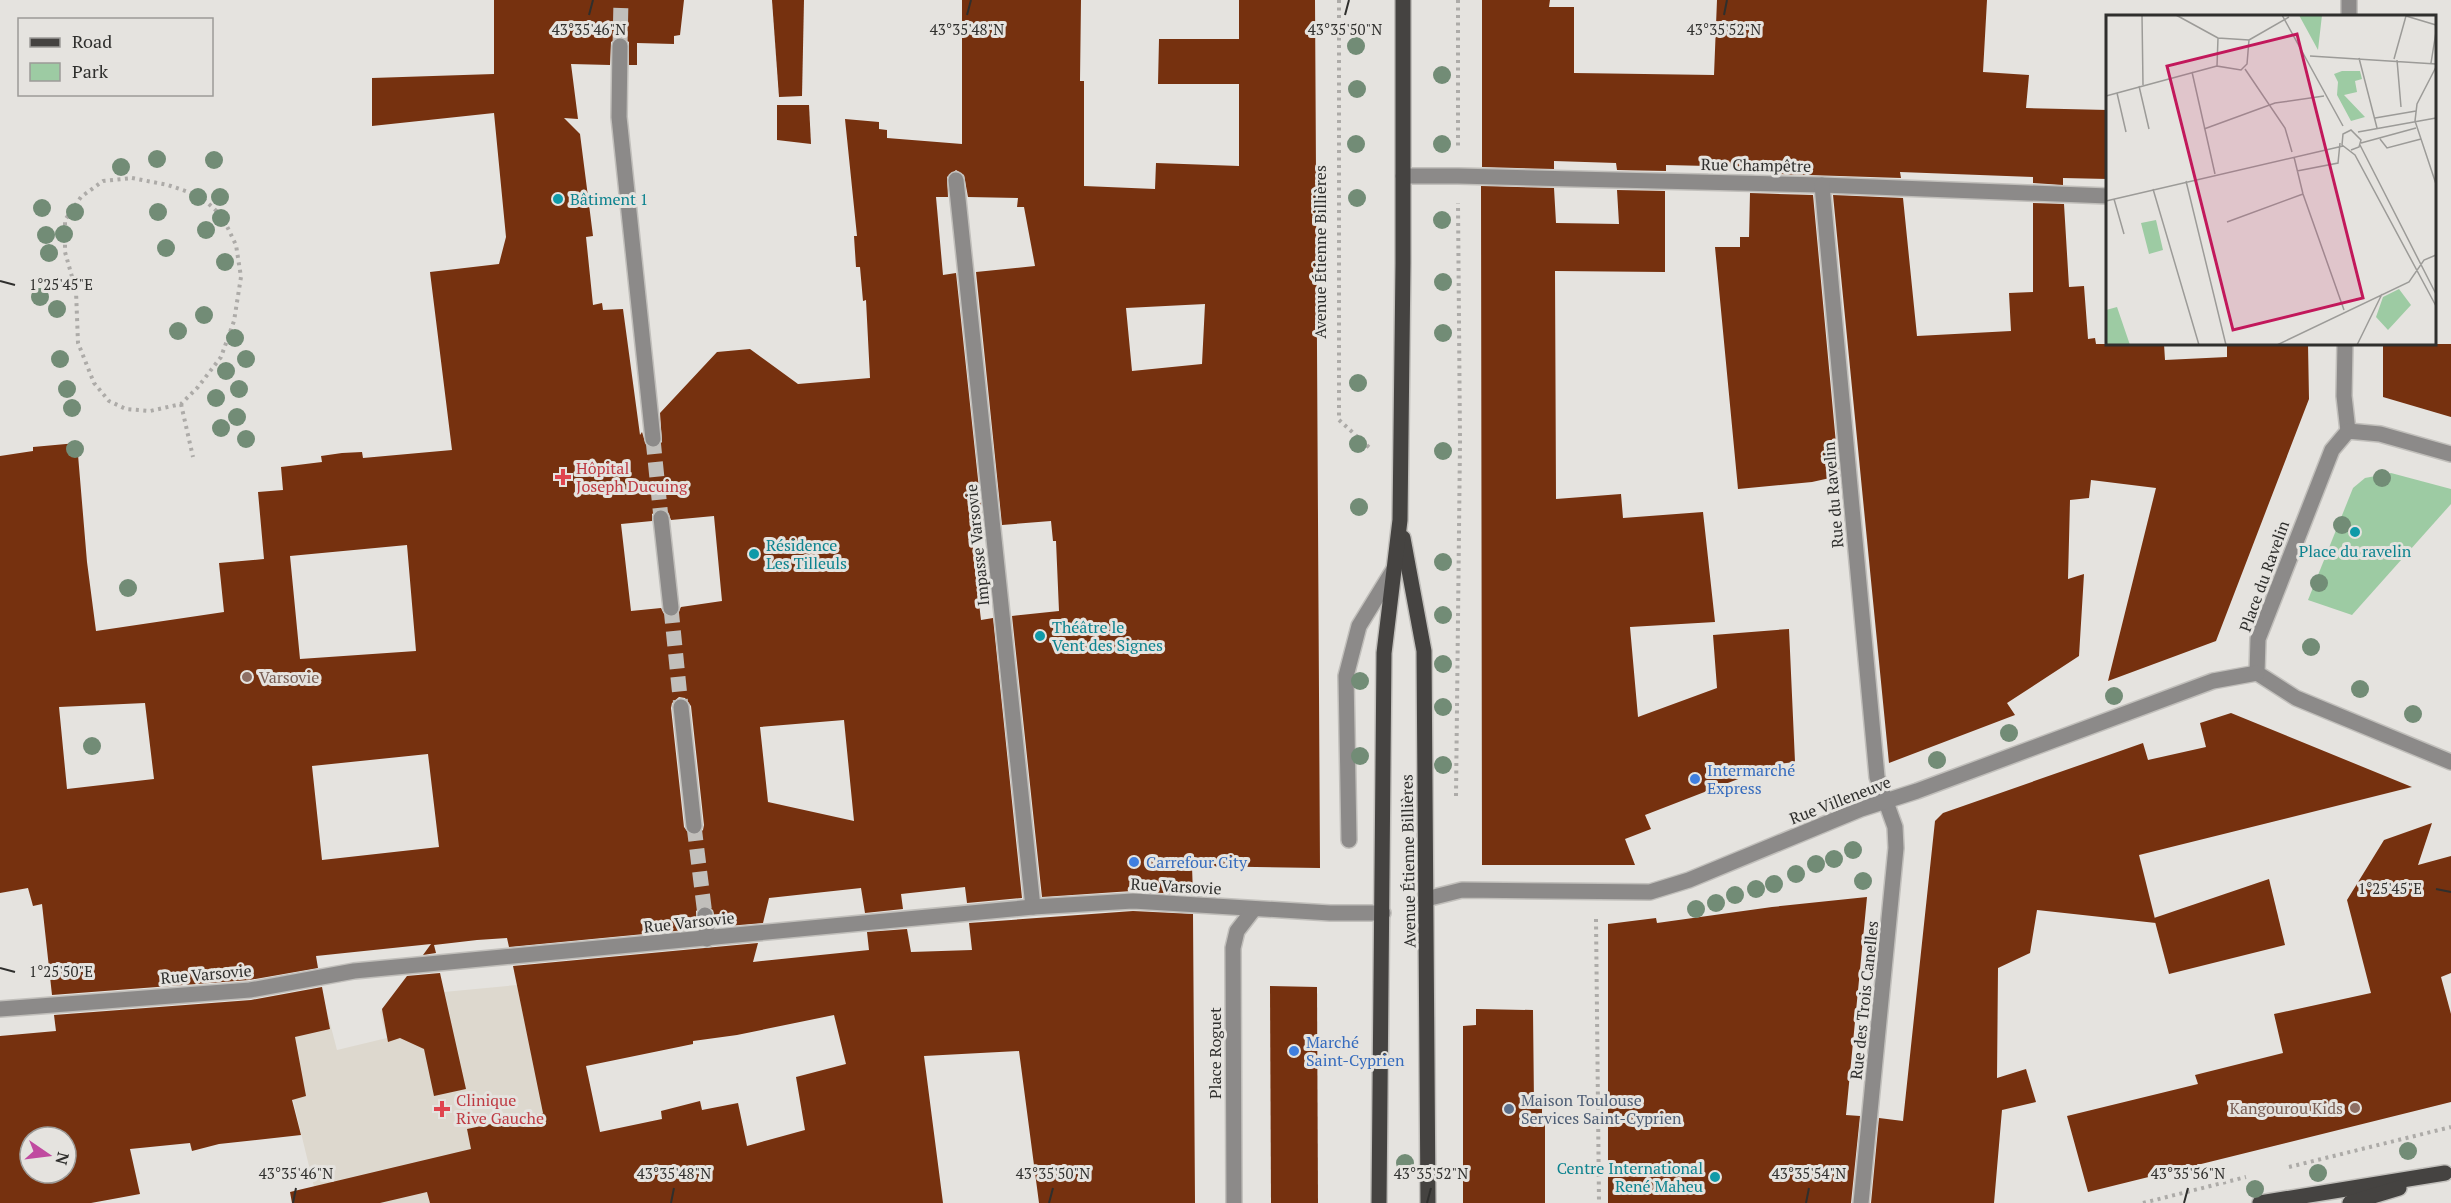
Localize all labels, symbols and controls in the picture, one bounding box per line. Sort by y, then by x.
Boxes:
inset map [2106,15,2436,345]
legend [18,18,213,96]
text: 43°35'46"N [552,19,626,39]
text: 43°35'48"N [930,19,1004,39]
text: 43°35'50"N [1308,19,1382,39]
text: 43°35'52"N [1687,19,1761,39]
text: Road [72,29,112,53]
text: Park [72,59,109,83]
street label: Rue Champêtre [1701,153,1811,177]
street label: Avenue Étienne Billières [1309,165,1331,339]
place label: Bâtiment 1 [570,188,648,210]
marker: Bâtiment 1 [551,192,565,206]
text: 1°25'45"E [29,274,93,294]
street label: Rue du Ravelin [1817,440,1849,549]
place label: Hôpital Joseph Ducuing [576,457,688,497]
marker: Hôpital Joseph Ducuing [554,468,572,486]
street label: Impasse Varsovie [960,483,994,607]
street label: Place du Ravelin [2234,517,2294,635]
marker: Place du ravelin [2348,525,2362,539]
place label: Résidence Les Tilleuls [766,534,847,574]
place label: Place du ravelin [2299,540,2412,562]
marker: Résidence Les Tilleuls [747,547,761,561]
place label: Théâtre le Vent des Signes [1052,616,1163,656]
marker: Théâtre le Vent des Signes [1033,629,1047,643]
place label: Varsovie [259,666,319,688]
marker: Varsovie [240,670,254,684]
place label: Intermarché Express [1707,759,1795,799]
street label: Rue Villeneuve [1786,771,1894,829]
marker: Intermarché Express [1688,772,1702,786]
street label: Avenue Étienne Billières [1395,774,1421,948]
place label: Carrefour City [1146,851,1248,873]
marker: Carrefour City [1127,855,1141,869]
street label: Rue Varsovie [1130,873,1222,899]
text: 1°25'45"E [2358,878,2422,898]
street label: Rue Varsovie [643,906,735,938]
street label: Rue des Trois Canelles [1845,919,1883,1081]
street label: Rue Varsovie [160,959,252,989]
text: 1°25'50"E [29,961,93,981]
street label: Place Roguet [1204,1007,1226,1099]
place label: Marché Saint-Cyprien [1306,1031,1405,1071]
marker: Marché Saint-Cyprien [1287,1044,1301,1058]
place label: Clinique Rive Gauche [456,1089,544,1129]
place label: Maison Toulouse Services Saint-Cyprien [1521,1089,1682,1129]
place label: Kangourou Kids [2230,1097,2343,1119]
marker: Clinique Rive Gauche [433,1100,451,1118]
marker: Kangourou Kids [2348,1101,2362,1115]
marker: Maison Toulouse Services Saint-Cyprien [1502,1102,1516,1116]
north arrow [18,1125,78,1185]
text: N [50,1150,75,1167]
place label: Centre International René Maheu [1557,1157,1703,1197]
text: 43°35'46"N [259,1163,333,1183]
text: 43°35'48"N [637,1163,711,1183]
text: 43°35'50"N [1016,1163,1090,1183]
text: 43°35'52"N [1394,1163,1468,1183]
text: 43°35'54"N [1772,1163,1846,1183]
text: 43°35'56"N [2151,1163,2225,1183]
marker: Centre International René Maheu [1708,1170,1722,1184]

